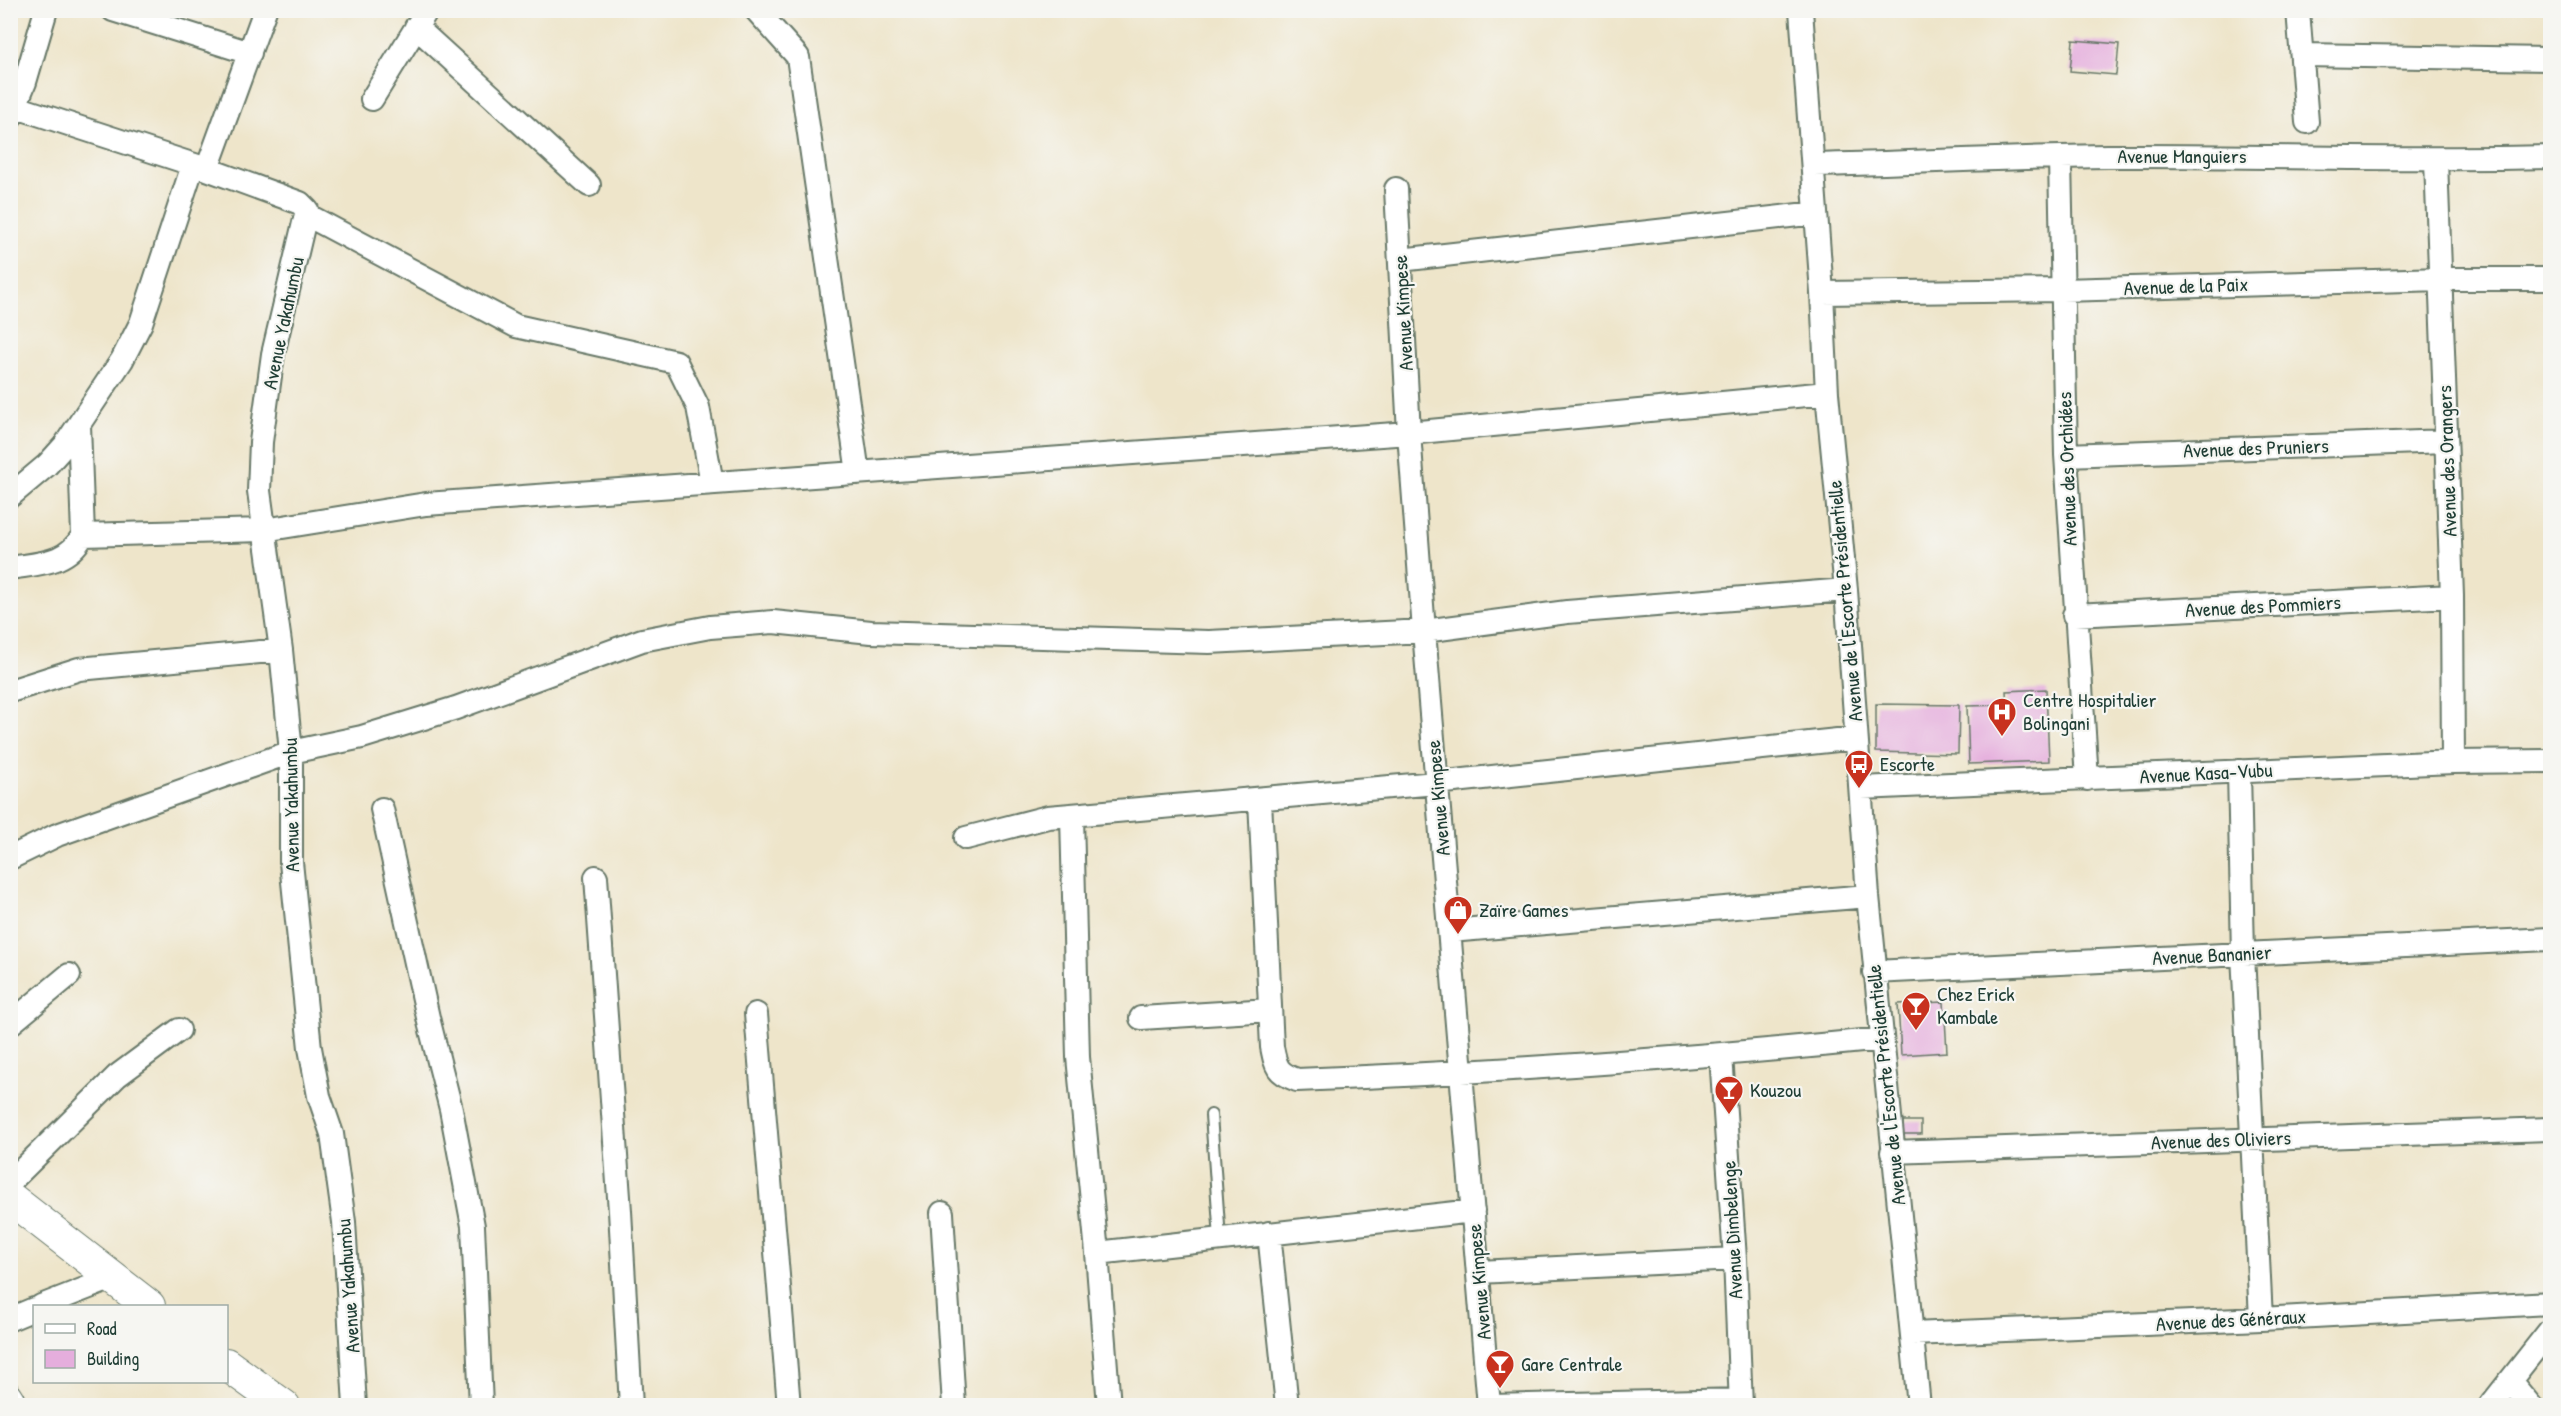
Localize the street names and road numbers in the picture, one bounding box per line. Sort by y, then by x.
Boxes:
street label: Avenue Manguiers [2118,142,2247,169]
street label: Avenue Yakahumbu [255,254,310,391]
street label: Avenue Kimpese [1386,254,1419,372]
street label: Avenue de la Paix [2123,270,2249,301]
street label: Avenue des Orangers [2430,385,2463,537]
street label: Avenue des Orchidées [2050,391,2083,547]
street label: Avenue des Pruniers [2183,431,2329,464]
street label: Avenue de l'Escorte Présidentielle [1821,479,1868,723]
street label: Avenue des Pommiers [2184,588,2342,623]
street label: Avenue Yakahumbu [276,738,305,872]
street label: Avenue Kimpese [1419,739,1456,857]
street label: Avenue Kasa-Vubu [2139,756,2273,789]
street label: Avenue Bananier [2152,938,2273,971]
street label: Avenue de l'Escorte Présidentielle [1859,963,1912,1207]
street label: Avenue des Oliviers [2150,1124,2292,1155]
street label: Avenue Dimbelenge [1714,1160,1749,1300]
street label: Avenue Yakahumbu [329,1218,366,1354]
street label: Avenue Kimpese [1460,1223,1497,1341]
street label: Avenue des Généraux [2155,1302,2307,1337]

